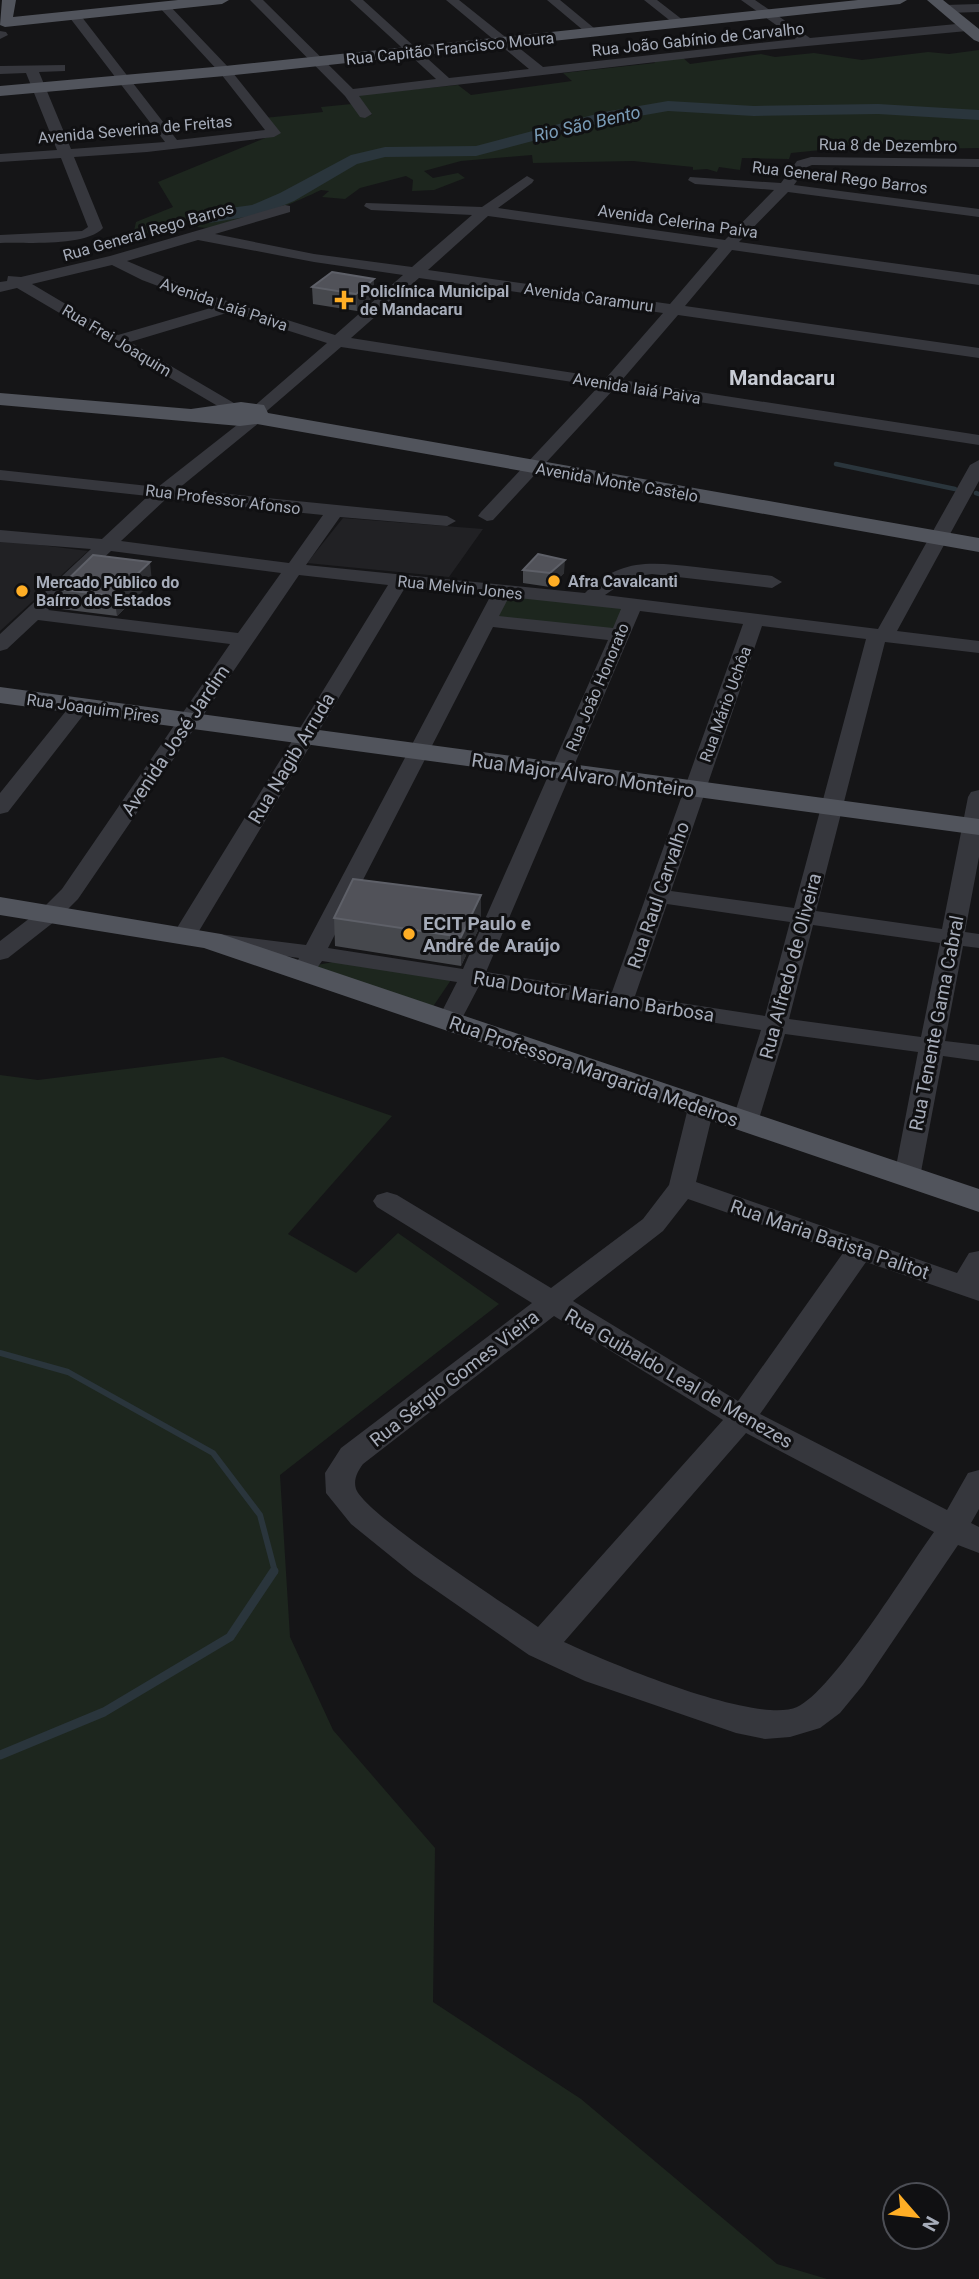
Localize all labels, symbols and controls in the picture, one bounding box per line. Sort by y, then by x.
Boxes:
street label: Rua João Gabínio de Carvalho [591,19,805,60]
street label: Rua Capitão Francisco Moura [345,28,555,69]
water label: Rio São Bento [531,101,642,146]
street label: Avenida Severina de Freitas [37,112,233,147]
street label: Rua 8 de Dezembro [819,135,957,156]
street label: Rua General Rego Barros [751,157,929,198]
street label: Rua General Rego Barros [61,198,236,265]
street label: Avenida Celerina Paiva [597,201,759,242]
street label: Avenida Laiá Paiva [158,274,290,335]
street label: Avenida Caramuru [523,279,655,316]
place label: Policlínica Municipal de Mandacaru [360,282,509,319]
marker: Policlínica Municipal de Mandacaru [334,290,354,310]
street label: Rua Frei Joaquim [59,300,175,381]
district label: Mandacaru [729,366,835,390]
street label: Avenida Iaiá Paiva [572,369,702,408]
street label: Avenida Monte Castelo [534,459,699,506]
street label: Rua Professor Afonso [144,481,302,518]
street label: Rua Melvin Jones [396,571,523,604]
place label: Afra Cavalcanti [568,572,678,591]
place label: Mercado Público do Baírro dos Estados [36,573,179,610]
marker: Afra Cavalcanti [546,573,562,589]
marker: Mercado Público do Baírro dos Estados [14,583,30,599]
street label: Rua João Honorato [562,620,633,754]
street label: Rua Mário Uchôa [696,644,755,765]
street label: Avenida José Jardim [116,660,234,820]
street label: Rua Nagib Arruda [243,689,340,828]
street label: Rua Joaquim Pires [25,690,161,727]
street label: Rua Major Álvaro Monteiro [470,748,696,803]
street label: Rua Raul Carvalho [623,819,694,972]
street label: Rua Alfredo de Oliveira [755,871,826,1062]
place label: ECIT Paulo e André de Araújo [423,912,560,957]
street label: Rua Tenente Gama Cabral [904,914,969,1133]
marker: ECIT Paulo e André de Araújo [401,926,417,942]
street label: Rua Doutor Mariano Barbosa [472,966,716,1027]
street label: Rua Professora Margarida Medeiros [446,1011,741,1132]
street label: Rua Maria Batista Palitot [727,1195,932,1284]
street label: Rua Guibaldo Leal de Menezes [561,1304,797,1453]
street label: Rua Sérgio Gomes Vieira [365,1305,544,1452]
north arrow [881,2181,951,2251]
text: N [917,2212,944,2235]

